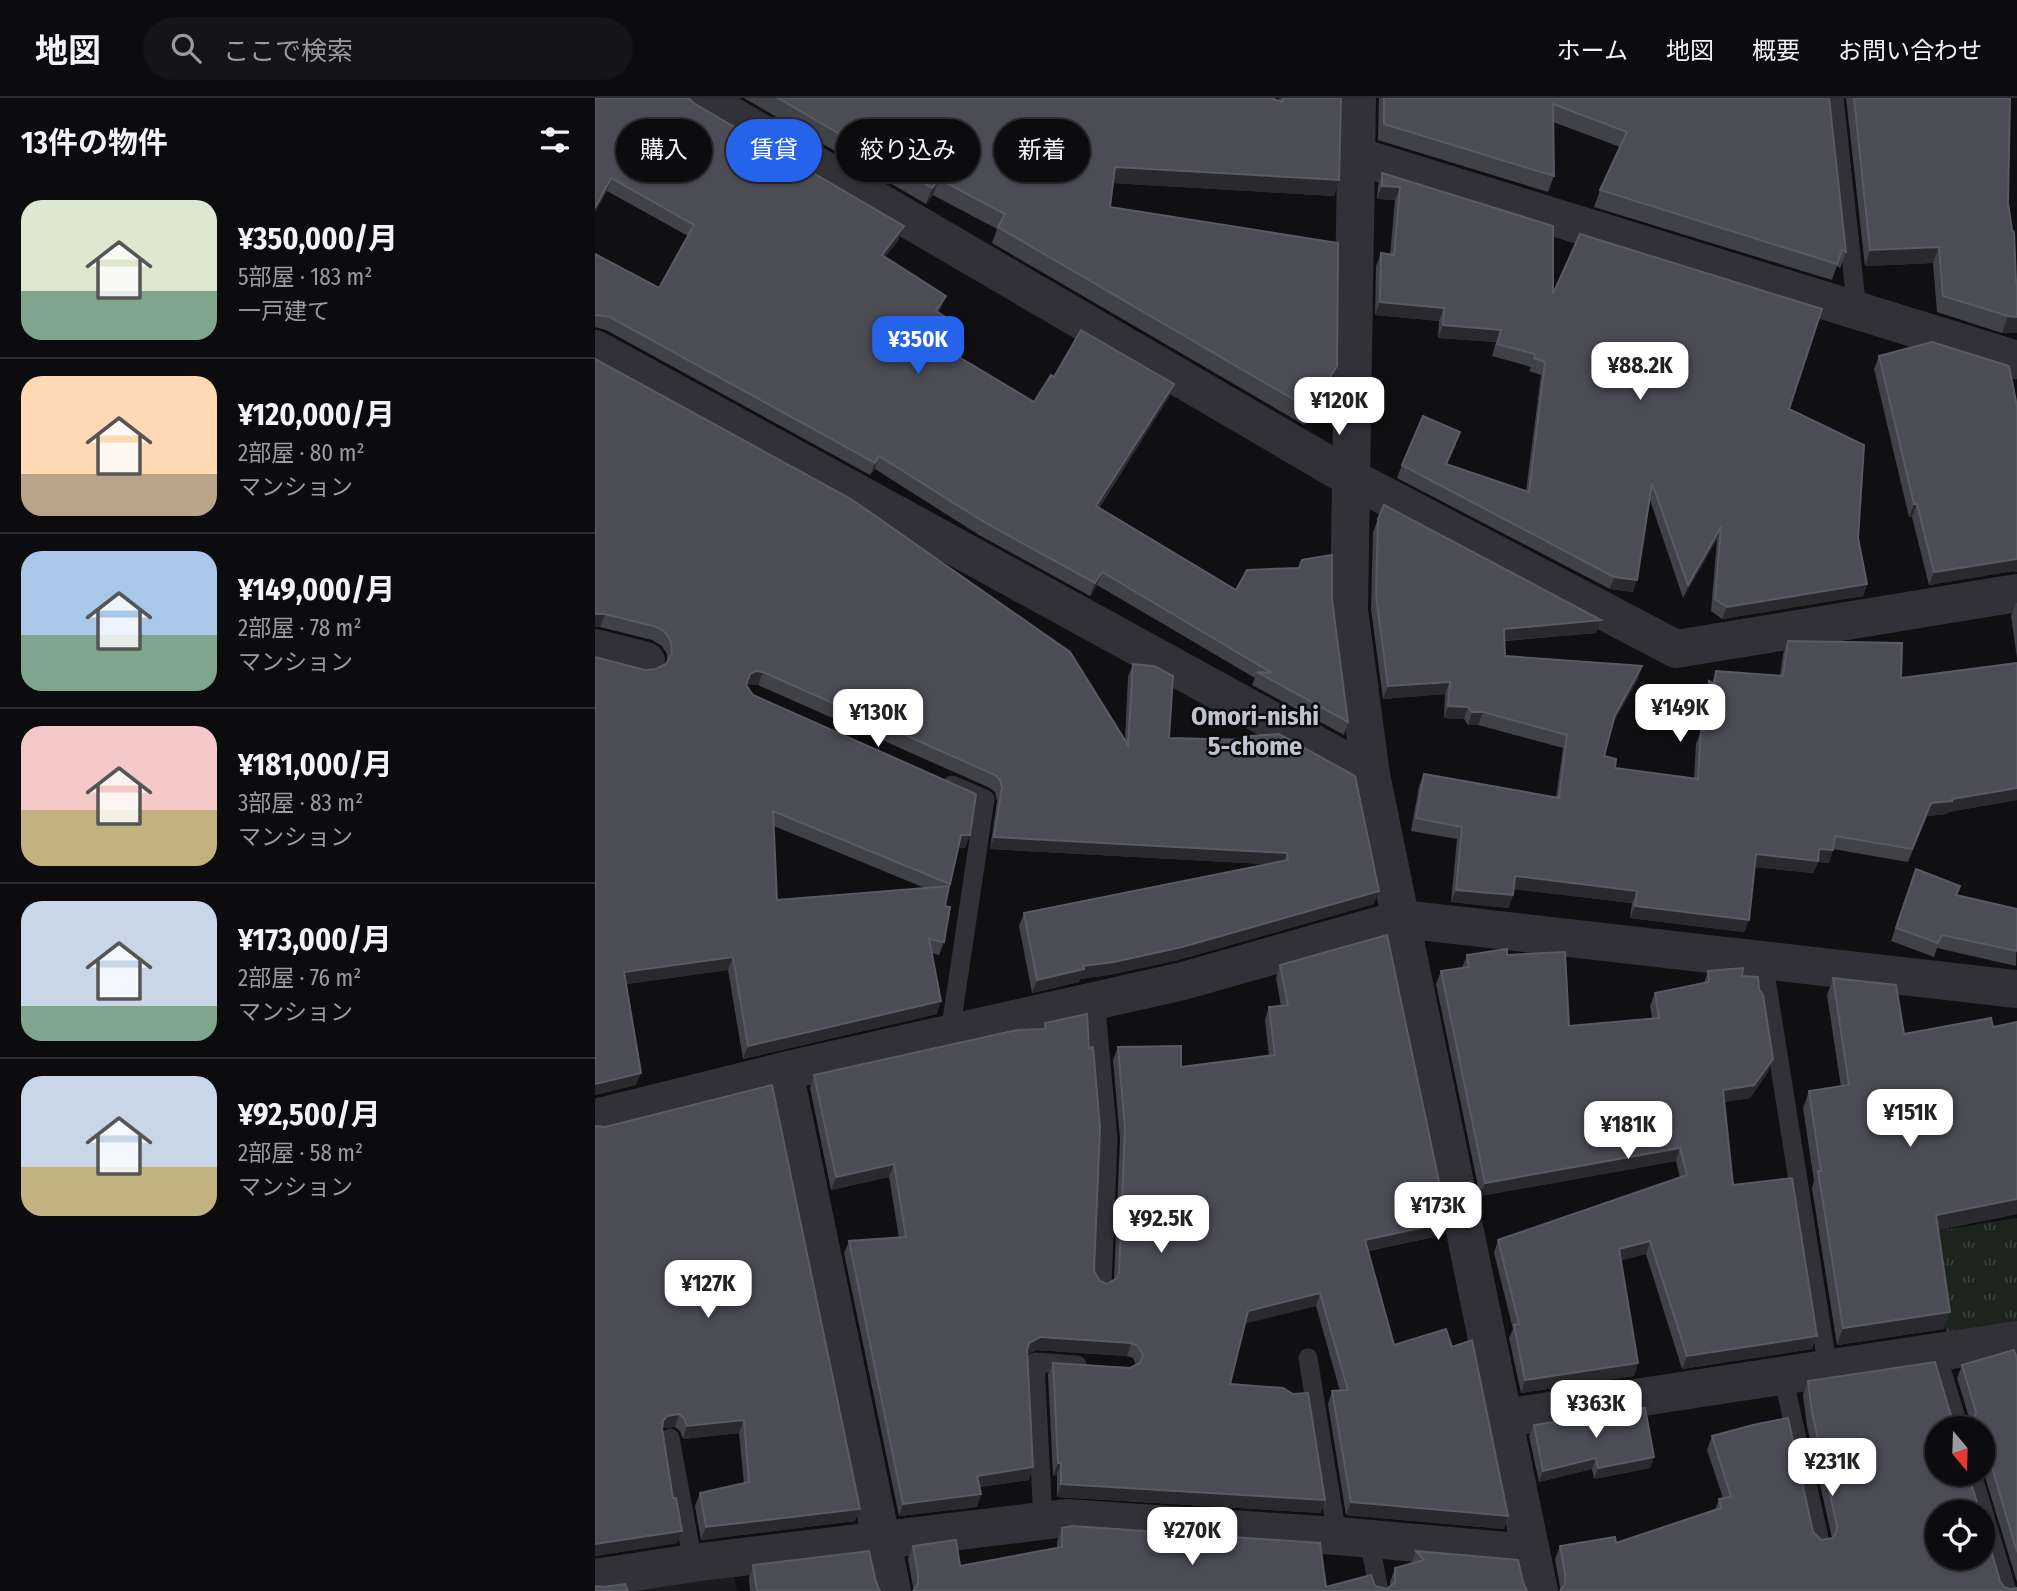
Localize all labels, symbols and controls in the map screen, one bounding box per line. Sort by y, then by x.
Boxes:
search box [143,17,633,80]
icon: search [167,29,205,67]
text: 地図 [35,31,101,71]
text: ここで検索 [223,36,353,67]
text: ホーム [1557,37,1628,65]
text: 地図 [1666,37,1714,65]
text: 概要 [1752,37,1800,65]
text: お問い合わせ [1838,37,1982,65]
chip: 購入 [616,119,712,182]
chip: 賃貸 [726,119,822,182]
chip: 絞り込み [836,119,980,182]
chip: 新着 [994,119,1090,182]
icon: filters [536,121,574,159]
text: 13件の物件 [21,125,168,161]
text: ¥350,000/月 [238,221,398,257]
icon: home [77,228,161,312]
text: 5部屋 · 183 m² [238,263,372,291]
text: 一戸建て [238,297,330,325]
pin: ¥350K [869,316,967,376]
text: ¥350K [888,325,948,353]
pin: ¥88.2K [1583,342,1697,402]
text: ¥88.2K [1607,351,1673,379]
pin: ¥120K [1290,378,1388,437]
text: ¥120K [1310,386,1368,414]
text: ¥120,000/月 [238,397,395,433]
icon: home [77,404,161,488]
text: 2部屋 · 80 m² [238,439,365,467]
text: マンション [238,473,353,501]
text: ¥149,000/月 [238,572,395,608]
icon: home [77,579,161,663]
text: 2部屋 · 78 m² [238,614,362,642]
text: マンション [238,648,353,676]
pin: ¥149K [1631,684,1729,744]
pin: ¥130K [829,690,927,749]
text: ¥149K [1651,693,1709,721]
text: ¥130K [849,698,907,726]
district label: Omori-nishi 5-chome [1191,701,1319,762]
text: ¥181,000/月 [238,747,393,783]
icon: home [77,754,161,838]
text: 3部屋 · 83 m² [238,789,363,817]
text: マンション [238,823,353,851]
text: ¥173,000/月 [238,922,392,958]
icon: home [77,929,161,1013]
text: 2部屋 · 76 m² [238,964,361,992]
text: マンション [238,998,353,1026]
pin: ¥151K [1861,1090,1959,1149]
text: ¥92,500/月 [238,1097,381,1133]
text: ¥151K [1883,1098,1937,1126]
pin: ¥181K [1579,1102,1677,1161]
icon: home [77,1104,161,1188]
text: ¥181K [1600,1110,1656,1138]
text: 2部屋 · 58 m² [238,1139,363,1167]
text: マンション [238,1173,353,1201]
pin: ¥173K [1389,1182,1487,1242]
text: ¥173K [1411,1191,1465,1219]
pin: ¥92.5K [1104,1196,1218,1255]
text: ¥92.5K [1129,1204,1193,1232]
pin: ¥127K [659,1260,757,1320]
text: ¥127K [681,1269,735,1297]
pin: ¥363K [1547,1380,1645,1440]
text: ¥363K [1567,1389,1625,1417]
north arrow [1925,1416,1995,1486]
map controls [1925,1416,1995,1570]
pin: ¥231K [1783,1438,1881,1498]
text: ¥231K [1804,1447,1860,1475]
button: locate [1925,1500,1995,1570]
pin: ¥270K [1143,1508,1241,1567]
text: ¥270K [1163,1516,1221,1544]

